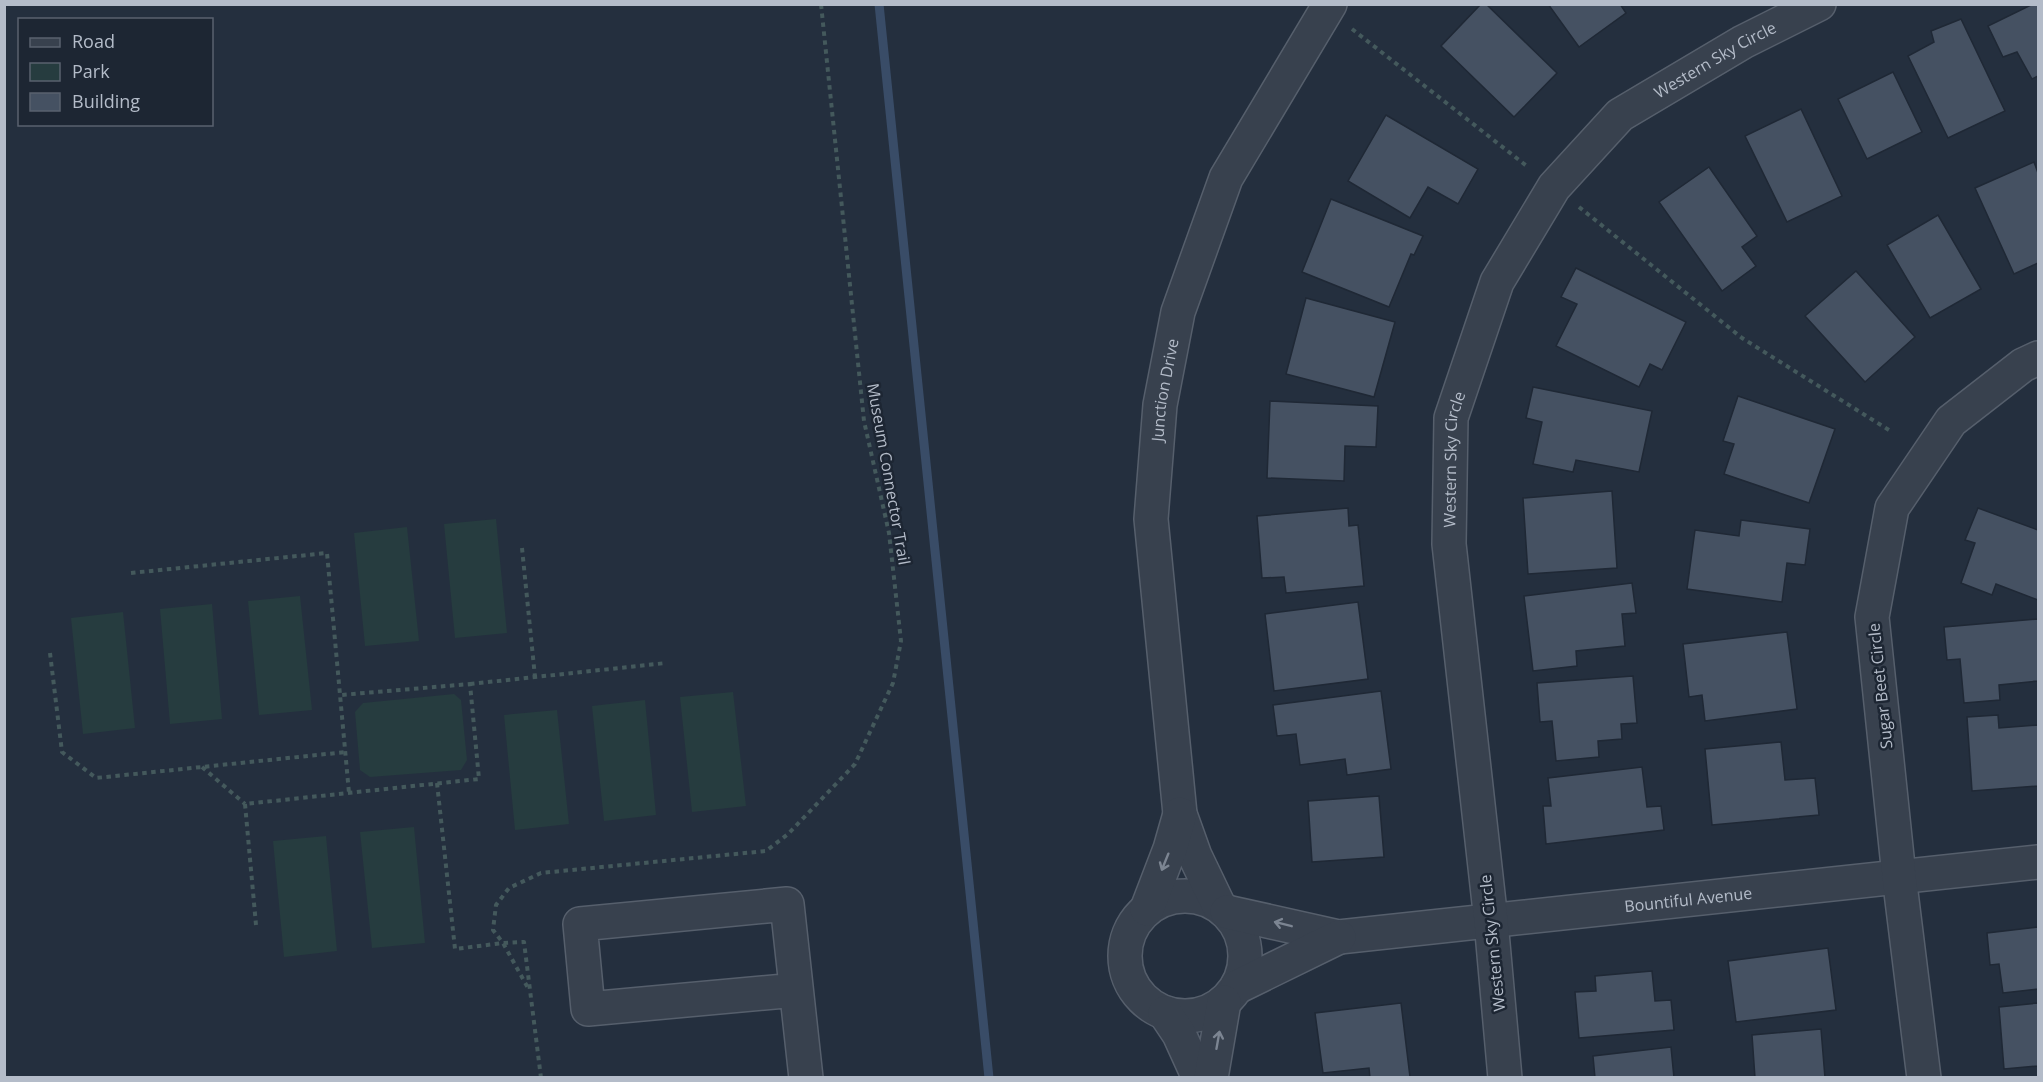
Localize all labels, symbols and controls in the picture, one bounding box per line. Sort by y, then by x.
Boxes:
street label: Western Sky Circle [1650,16,1780,103]
legend [18,18,213,126]
text: Road [72,29,115,53]
text: Park [72,59,110,83]
text: Building [72,89,140,113]
street label: Junction Drive [1146,337,1184,444]
street label: Museum Connector Trail [862,382,916,566]
street label: Western Sky Circle [1438,388,1470,528]
street label: Sugar Beet Circle [1862,622,1898,750]
one-way arrow [1159,853,1170,871]
street label: Western Sky Circle [1474,874,1510,1012]
street label: Bountiful Avenue [1623,882,1753,917]
one-way arrow [1274,917,1293,929]
one-way arrow [1212,1031,1223,1050]

